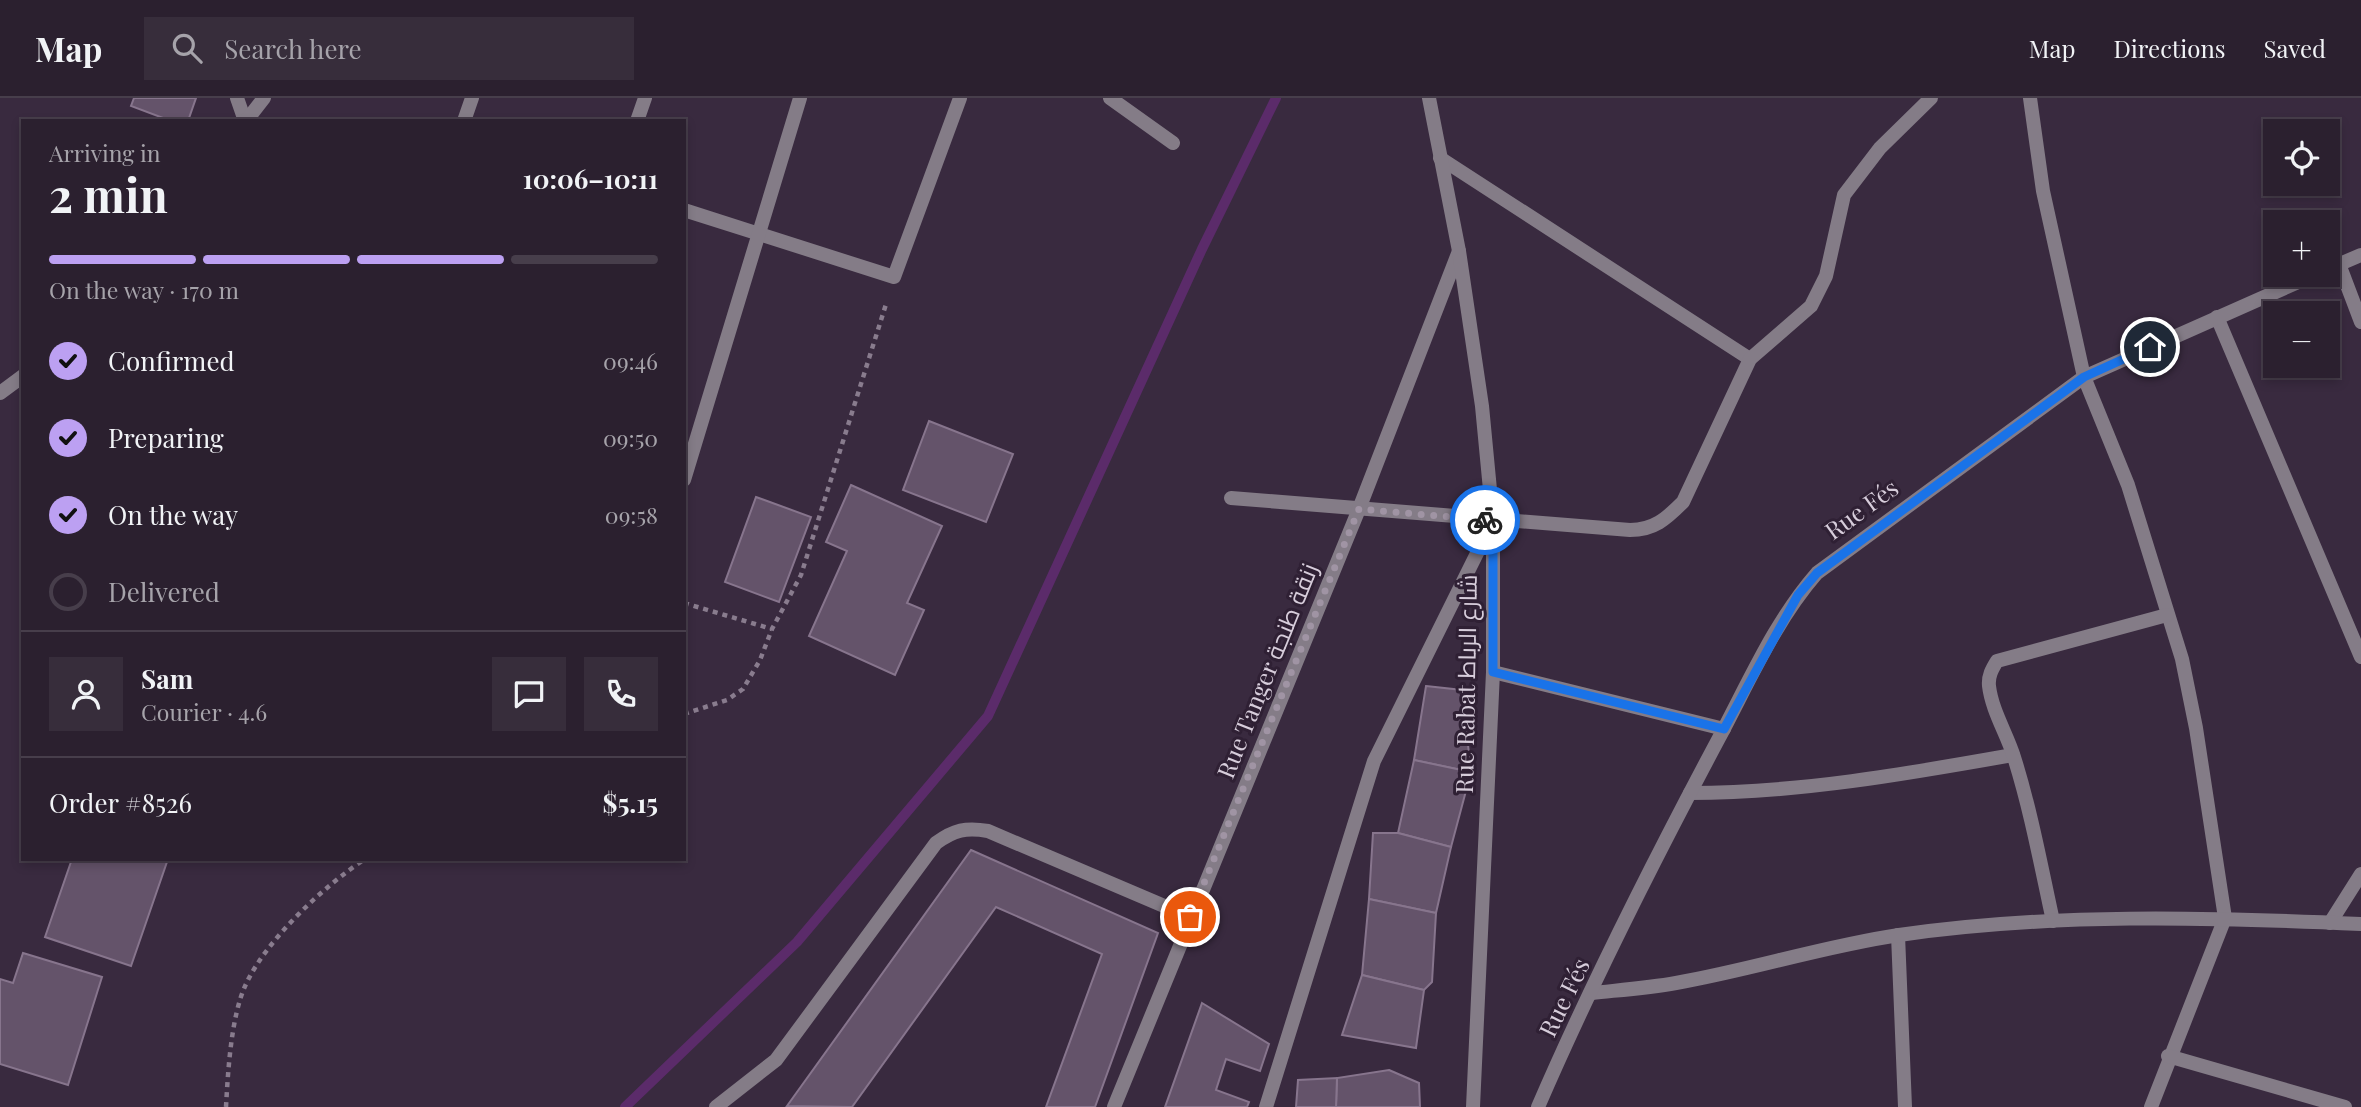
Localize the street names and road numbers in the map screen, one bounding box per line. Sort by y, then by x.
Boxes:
street label: Rue Fés [1818,471,1904,546]
street label: Rue Tanger زنقة طنجة [1208,558,1324,783]
street label: Rue Rabat شارع الرباط [1447,574,1485,794]
street label: Rue Fés [1531,953,1596,1042]

